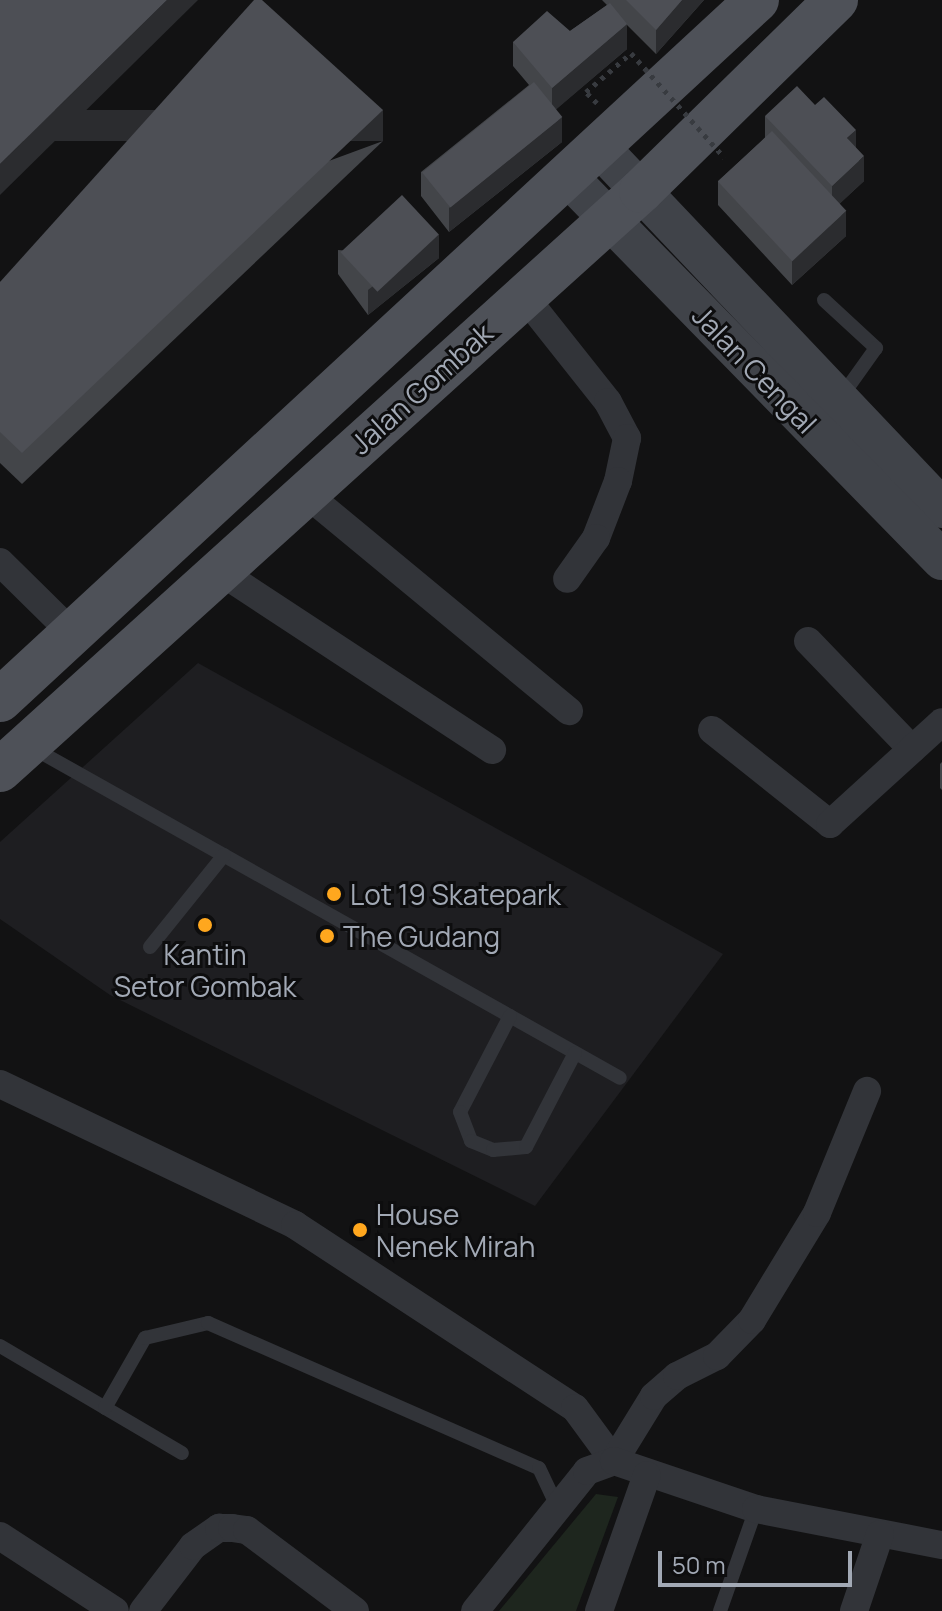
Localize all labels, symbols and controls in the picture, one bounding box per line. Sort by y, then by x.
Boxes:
street label: Jalan Cengal [686,298,824,440]
street label: Jalan Gombak [343,316,499,460]
place label: Lot 19 Skatepark [350,877,561,911]
marker: Lot 19 Skatepark [325,885,343,903]
marker: Kantin Setor Gombak [196,916,214,934]
place label: The Gudang [343,919,500,953]
marker: The Gudang [318,927,336,945]
place label: Kantin Setor Gombak [114,937,296,1003]
place label: House Nenek Mirah [376,1197,535,1263]
marker: House Nenek Mirah [351,1221,369,1239]
scale bar [662,1535,856,1585]
text: 50 m [672,1548,726,1581]

